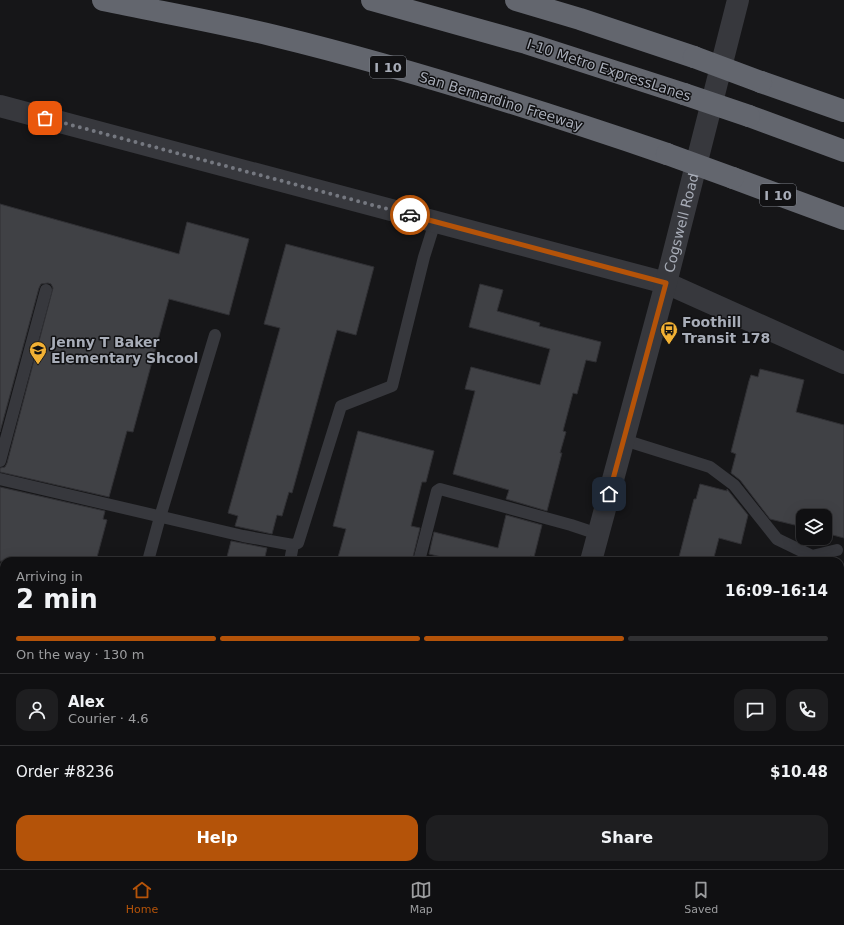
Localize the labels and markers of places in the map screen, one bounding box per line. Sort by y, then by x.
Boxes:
pin [28,101,62,135]
place label: Foothill Transit 178 [682,314,770,346]
bus stop icon: Foothill Transit 178 [659,320,679,345]
place label: Jenny T Baker Elementary Shcool [50,334,198,366]
school or university icon: Jenny T Baker Elementary Shcool [28,340,48,365]
pin [592,477,626,511]

